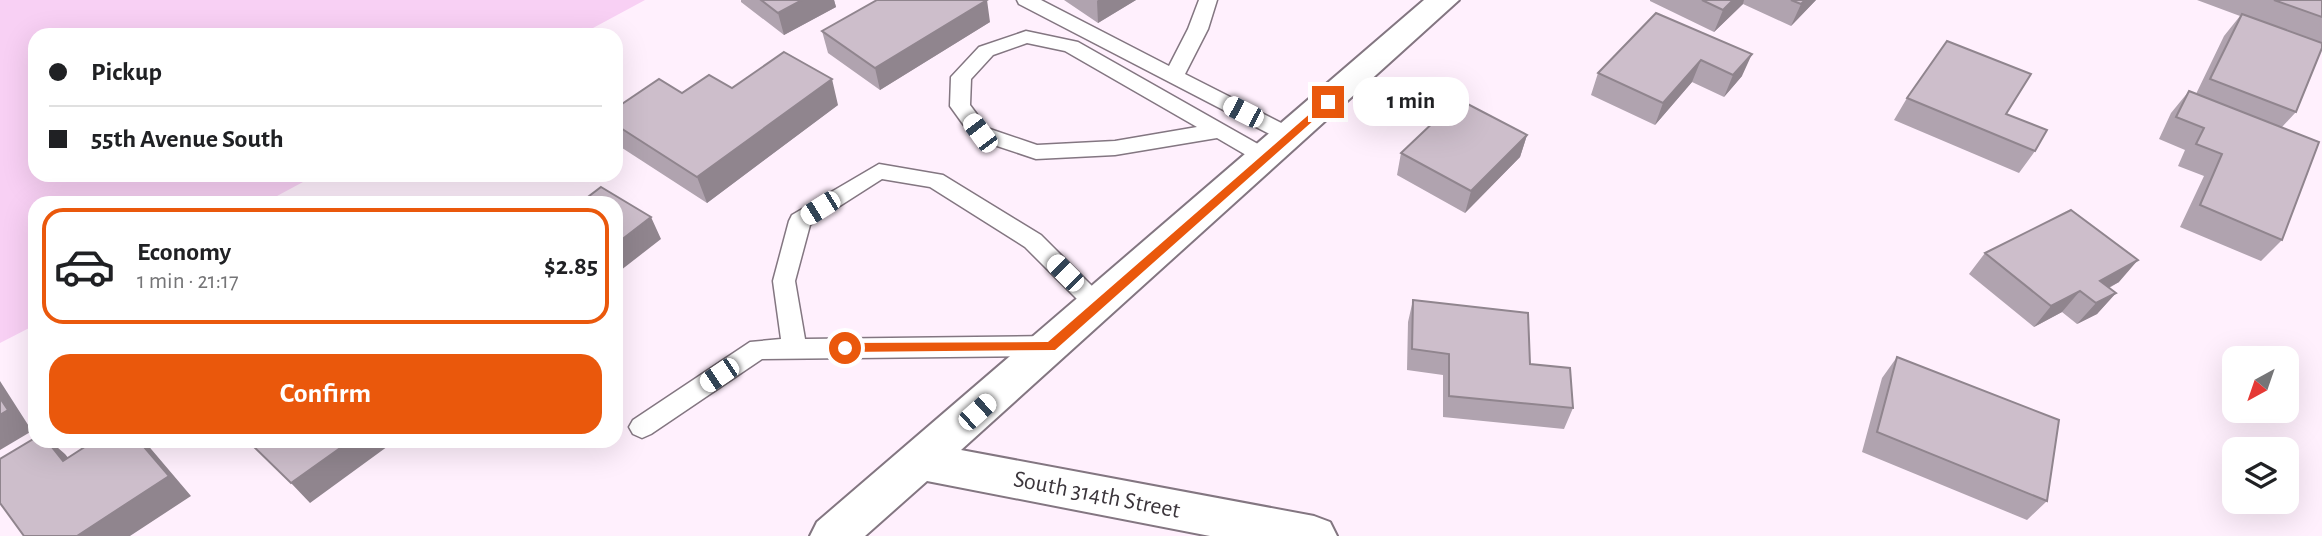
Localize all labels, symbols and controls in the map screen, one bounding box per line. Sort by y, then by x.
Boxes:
text: Pickup [91,59,162,85]
callout: 1 min [1352,78,1468,126]
route end [1312,86,1344,118]
text: 1 min [1387,90,1435,113]
car [1220,93,1267,131]
car [959,110,1002,156]
text: 55th Avenue South [91,126,284,152]
car [797,188,844,228]
icon: car [53,235,116,298]
text: Economy [137,239,231,265]
car [1043,251,1088,295]
text: $2.85 [544,253,598,279]
text: 1 min · 21:17 [137,270,239,293]
route start [829,332,861,364]
north arrow [2222,346,2300,424]
map controls [2222,346,2299,514]
button: Confirm [49,354,602,434]
car [696,355,743,395]
car [955,390,1000,434]
button: layers [2222,437,2299,514]
street label: South 314th Street [1011,467,1183,523]

